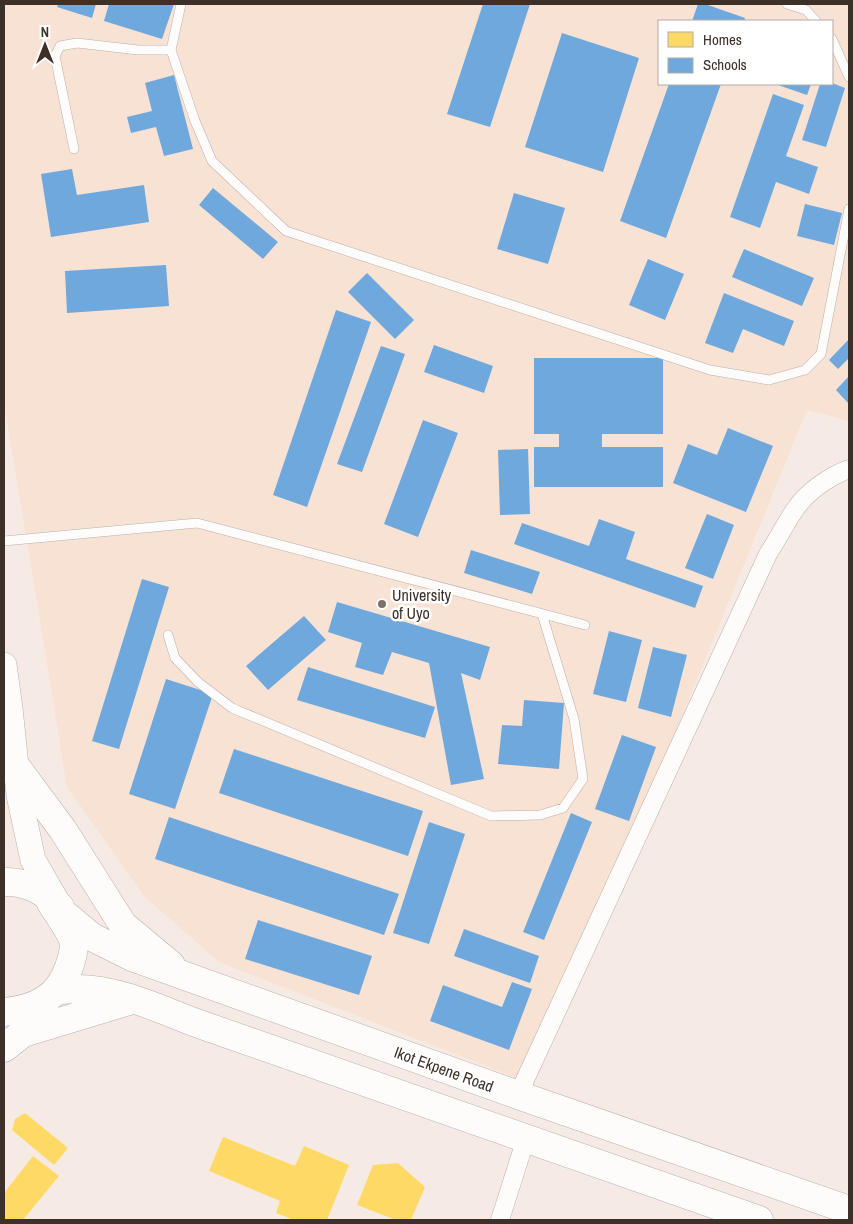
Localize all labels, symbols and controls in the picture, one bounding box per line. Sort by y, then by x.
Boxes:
north arrow [20,20,70,70]
legend [658,20,833,85]
text: N [41,23,49,41]
text: Homes [703,29,742,50]
text: Schools [703,54,747,75]
place label: University of Uyo [392,584,451,624]
marker: University of Uyo [376,598,388,610]
street label: Ikot Ekpene Road [391,1041,497,1097]

